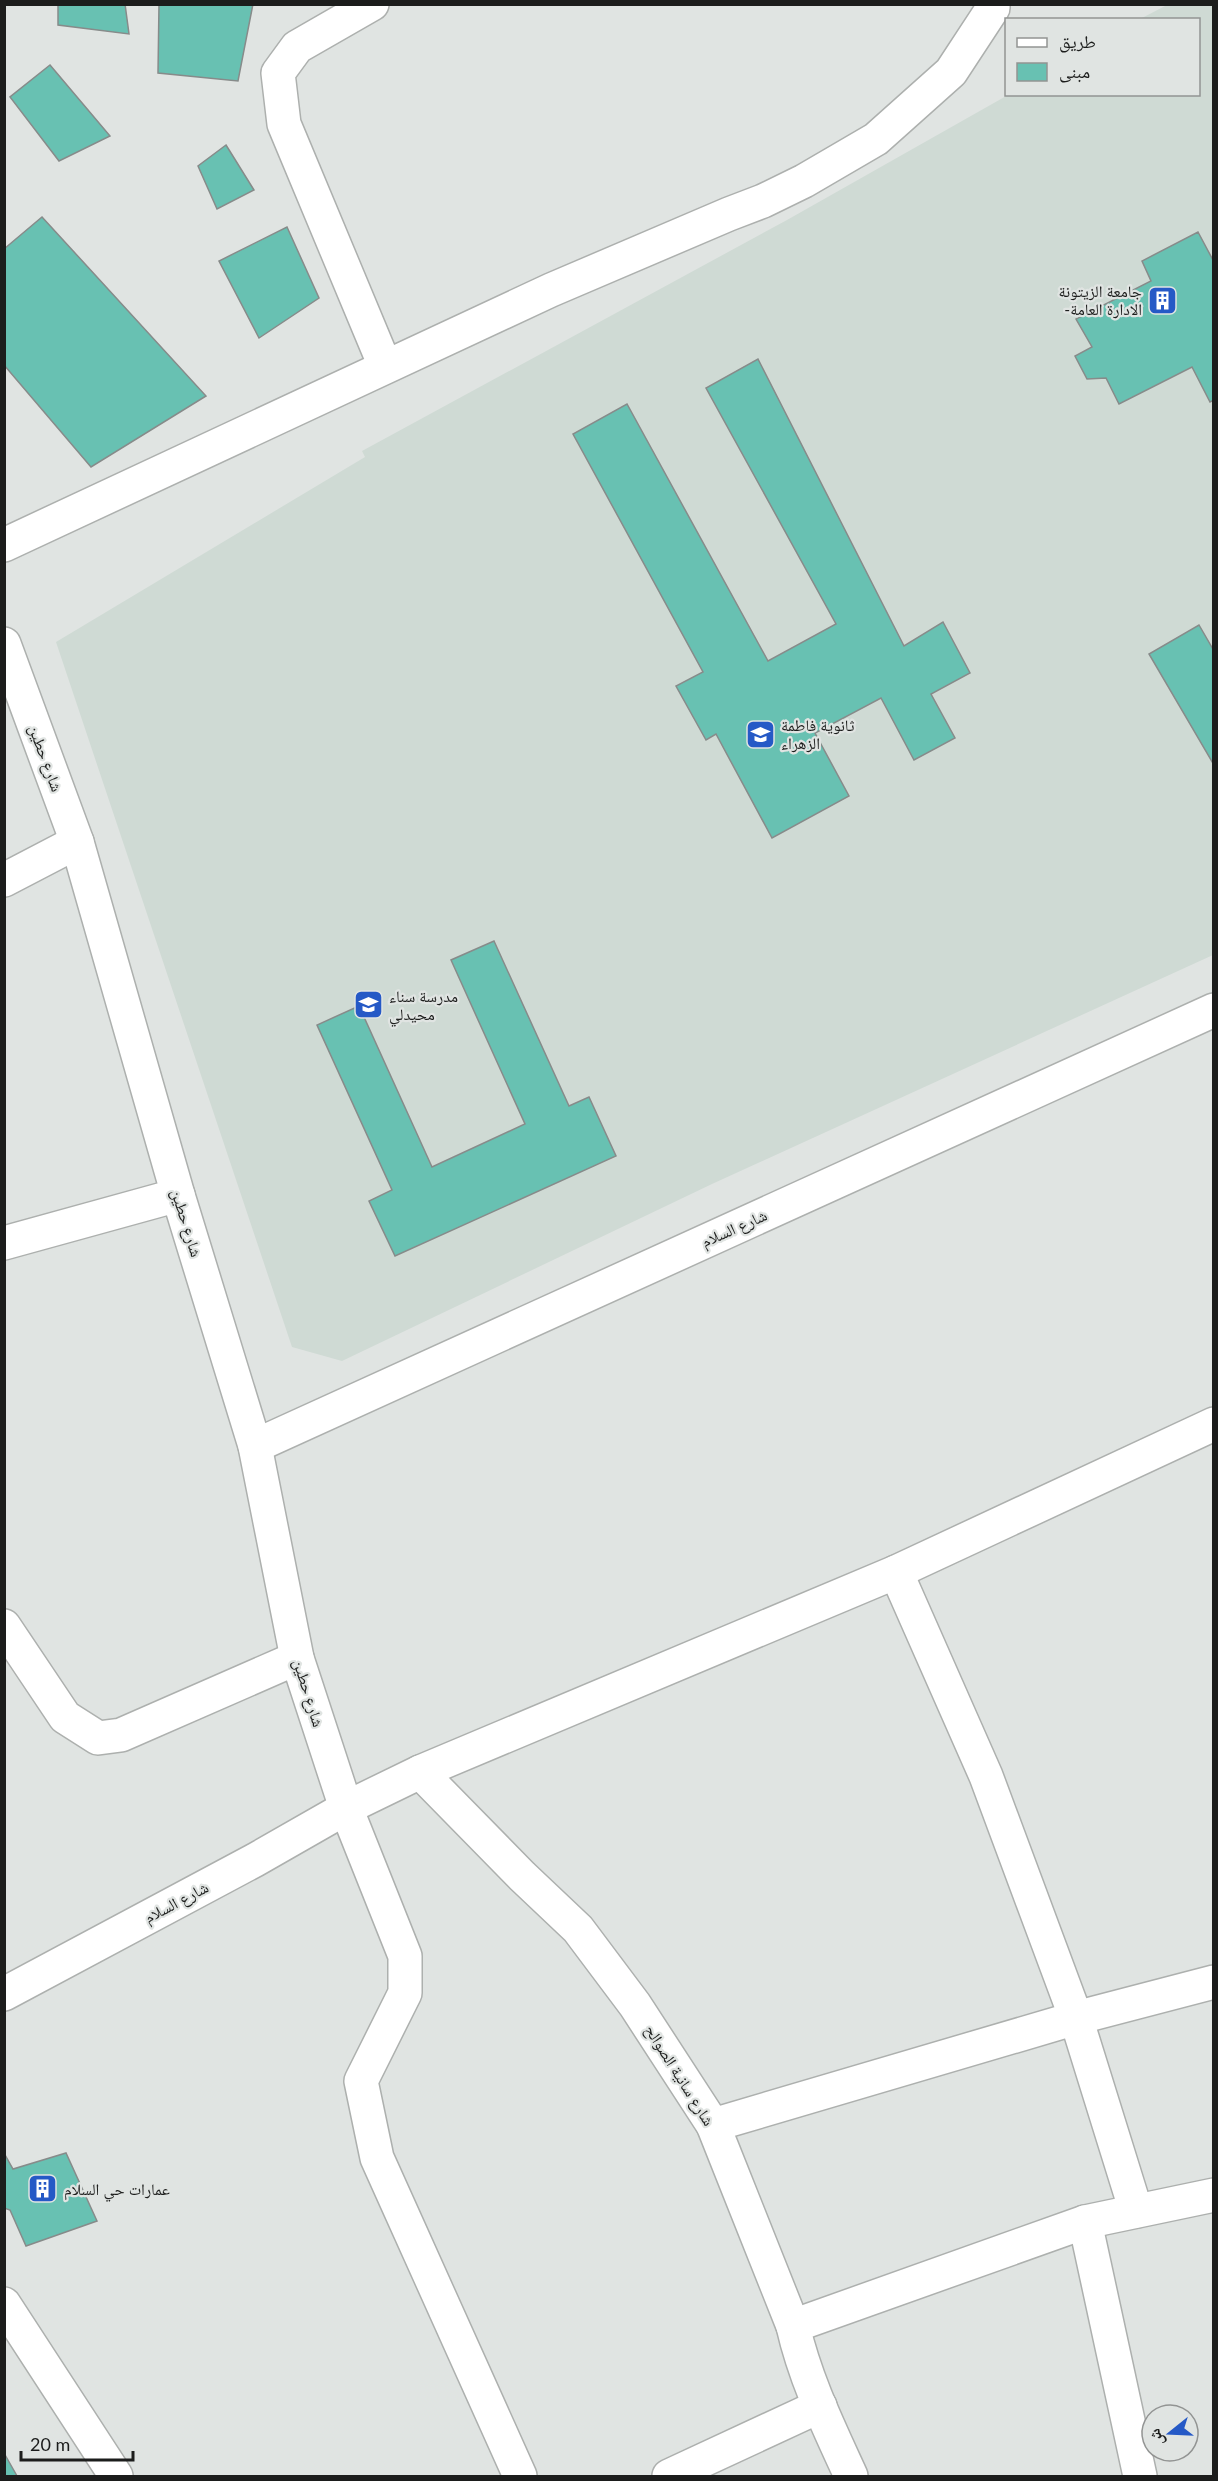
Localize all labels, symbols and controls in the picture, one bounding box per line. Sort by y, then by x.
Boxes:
legend [1005,18,1200,96]
text: طريق [1059,30,1096,53]
text: مبنى [1059,60,1090,83]
place label: جامعة الزيتونة -الادارة العامة [1058,281,1142,319]
building icon: جامعة الزيتونة -الادارة العامة [1147,284,1179,316]
place label: ثانوية فاطمة الزهراء [781,715,855,753]
school or university icon: ثانوية فاطمة الزهراء [744,718,776,750]
street label: شارع حطين [24,722,67,795]
place label: مدرسة سناء محيدلي [389,986,458,1027]
school or university icon: مدرسة سناء محيدلي [352,989,384,1021]
street label: شارع حطين [166,1187,207,1260]
street label: شارع السلام [698,1205,770,1252]
street label: شارع حطين [288,1657,329,1730]
street label: شارع السلام [140,1877,212,1928]
street label: شارع سانية الصوالح [640,2021,719,2130]
building icon: عمارات حي السلام [27,2173,59,2205]
place label: عمارات حي السلام [64,2179,170,2202]
north arrow [1140,2403,1200,2463]
scale bar [21,2424,134,2462]
text: ش [1144,2426,1168,2449]
text: 20 m [30,2433,70,2455]

